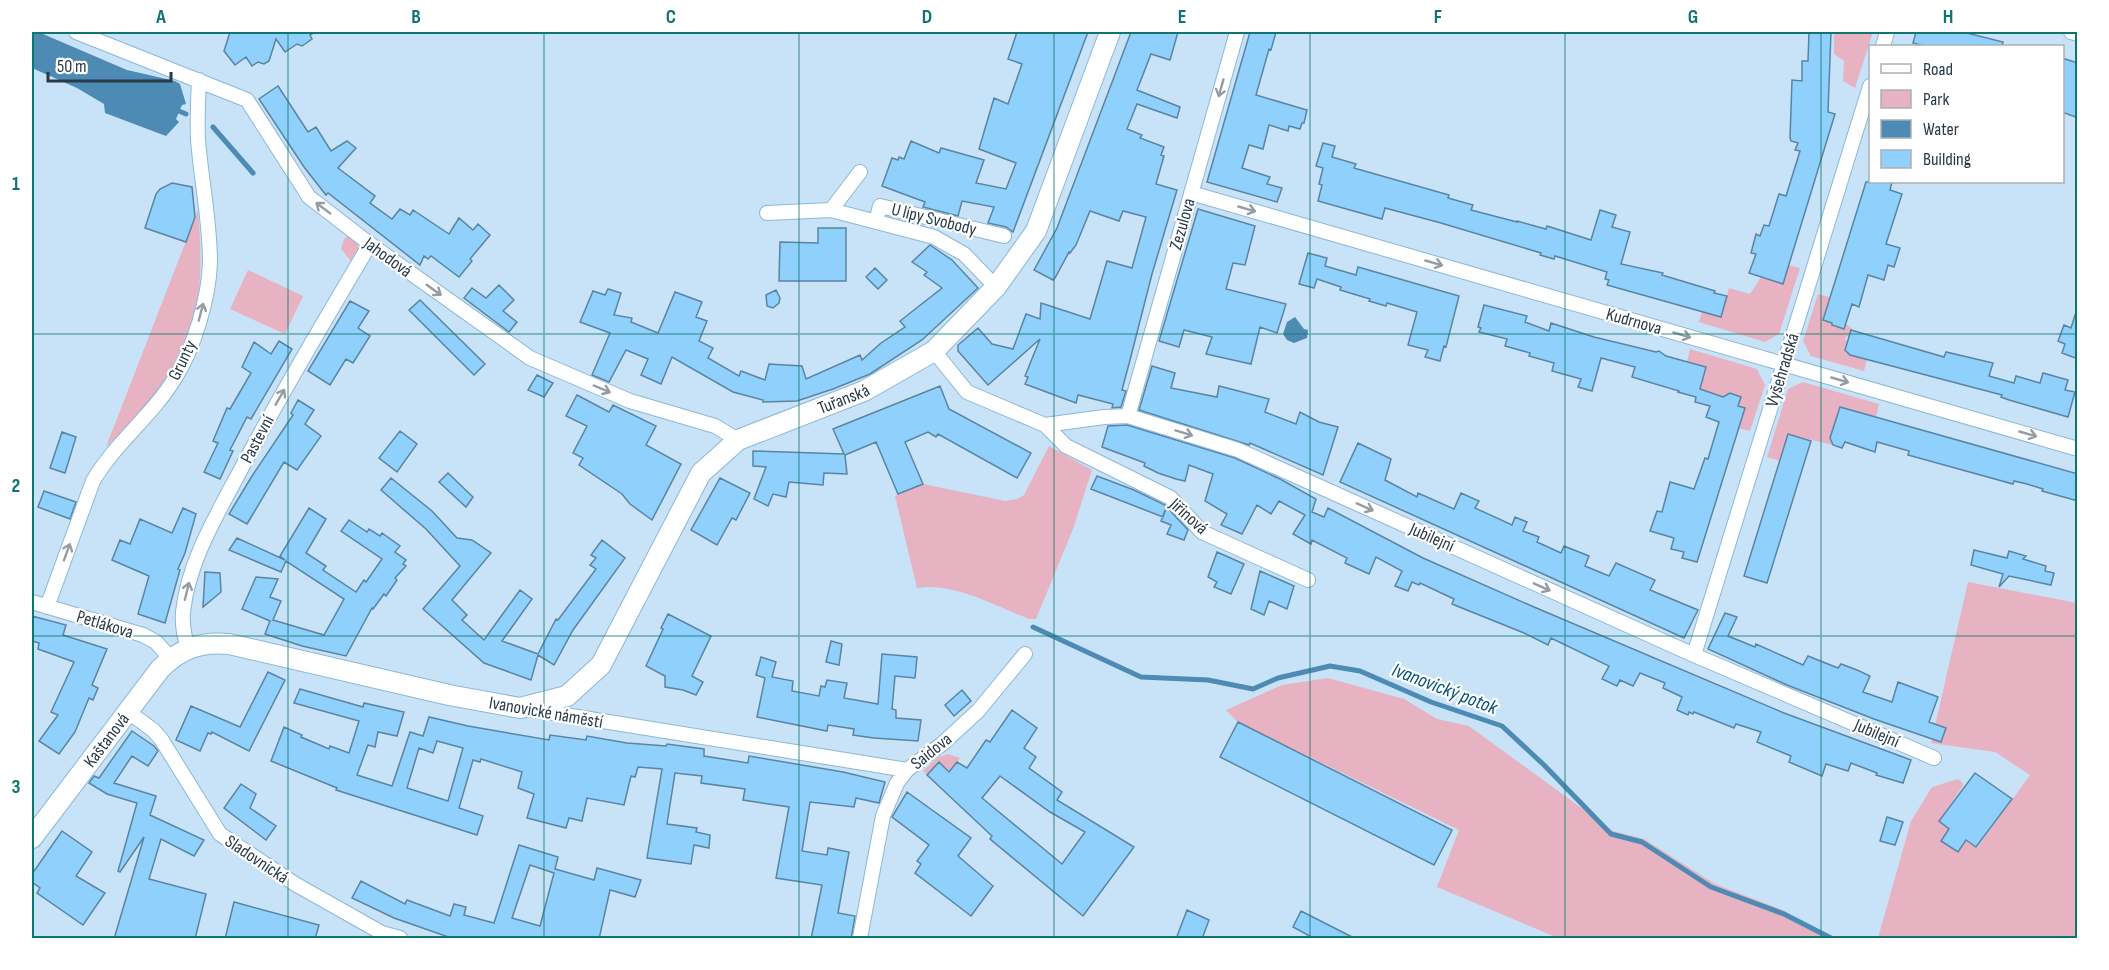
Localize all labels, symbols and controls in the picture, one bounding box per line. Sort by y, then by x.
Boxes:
text: A [155,5,166,29]
text: B [411,5,421,29]
text: C [666,5,676,29]
text: D [922,5,932,29]
text: E [1178,5,1186,29]
text: F [1434,5,1442,29]
text: G [1688,5,1698,29]
text: H [1943,5,1953,29]
scale bar [48,45,171,83]
legend [1869,45,2064,183]
text: 50 m [57,56,87,77]
text: Road [1923,59,1953,80]
one-way arrow [1215,78,1226,97]
text: Park [1923,89,1949,110]
text: Water [1923,119,1959,140]
text: Building [1923,149,1971,170]
text: 1 [12,172,20,196]
street label: Zezulova [1165,196,1200,252]
street label: U lípy Svobody [889,199,979,240]
one-way arrow [316,202,332,215]
one-way arrow [1237,204,1256,216]
street label: Jahodová [359,232,416,282]
one-way arrow [1424,258,1443,270]
one-way arrow [426,284,442,296]
one-way arrow [196,303,207,322]
street label: Kudrnova [1604,304,1664,339]
one-way arrow [1672,330,1691,341]
street label: Vyšehradská [1761,331,1804,410]
street label: Grunty [164,337,201,384]
one-way arrow [1830,375,1849,386]
street label: Tuřanská [815,380,874,419]
one-way arrow [592,384,610,395]
one-way arrow [275,389,287,406]
street label: Pastevní [236,411,279,467]
one-way arrow [1174,428,1193,439]
one-way arrow [2018,429,2037,440]
text: 2 [12,474,20,498]
street label: Jiřinová [1164,493,1212,539]
one-way arrow [1355,501,1373,513]
street label: Jubilejní [1405,518,1458,557]
one-way arrow [62,543,73,562]
one-way arrow [1533,581,1551,593]
one-way arrow [182,582,194,601]
street label: Petlákova [74,606,136,643]
water label: Ivanovický potok [1389,658,1501,720]
street label: Ivanovické náměstí [487,692,605,733]
street label: Kaštanová [79,709,134,771]
street label: Jubilejní [1850,714,1903,753]
street label: Saidova [907,729,956,774]
text: 3 [12,775,21,799]
street label: Sladovnická [221,831,292,888]

